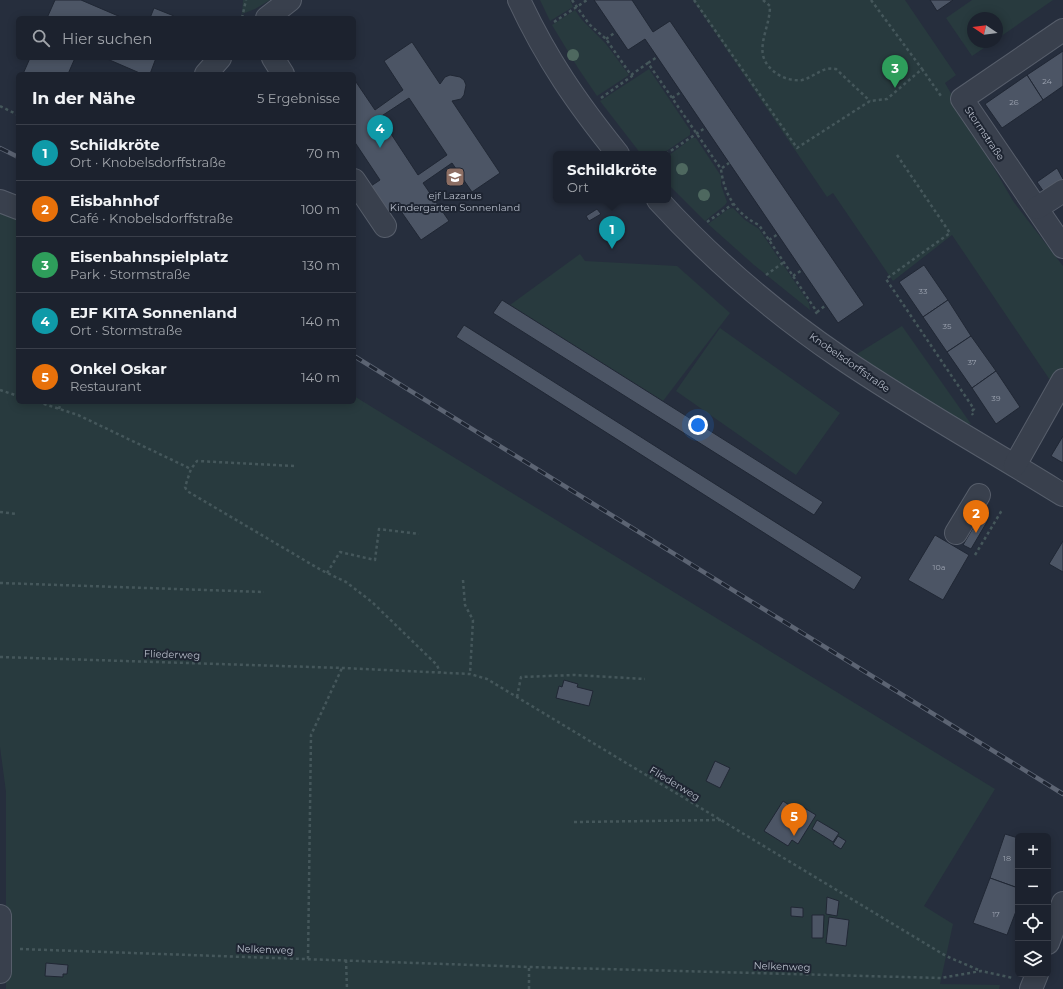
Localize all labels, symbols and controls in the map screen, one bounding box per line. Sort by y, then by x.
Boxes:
north arrow [967,12,1003,48]
search box [16,16,356,60]
icon: search [30,27,52,49]
text: Hier suchen [62,29,152,48]
pin: 3 [882,55,908,88]
house number: 24 [1042,76,1053,86]
text: In der Nähe [32,88,136,108]
text: 5 Ergebnisse [257,90,340,106]
house number: 26 [1009,97,1019,107]
street label: Stormstraße [962,104,1007,163]
pin: 4 [367,115,393,148]
text: Schildkröte [70,135,160,154]
text: 1 [42,145,48,161]
text: 70 m [307,145,340,161]
popup [553,151,671,203]
text: Ort · Knobelsdorffstraße [70,154,226,170]
text: Schildkröte [567,160,657,179]
school or university icon: ejf Lazarus Kindergarten Sonnenland [444,166,466,188]
text: Ort [567,179,589,195]
place label: ejf Lazarus Kindergarten Sonnenland [390,189,520,214]
text: Eisbahnhof [70,191,159,210]
text: 2 [41,201,49,217]
text: 100 m [301,201,340,217]
text: Café · Knobelsdorffstraße [70,210,233,226]
pin: 1 [599,216,625,249]
text: Eisenbahnspielplatz [70,247,228,266]
text: 3 [41,257,49,273]
text: 130 m [302,257,340,273]
text: Park · Stormstraße [70,266,190,282]
house number: 33 [919,286,928,296]
text: EJF KITA Sonnenland [70,303,237,322]
text: 4 [41,313,49,329]
text: 140 m [301,313,340,329]
house number: 35 [943,321,952,331]
text: Ort · Stormstraße [70,322,182,338]
street label: Knobelsdorffstraße [807,330,893,395]
house number: 37 [967,357,977,367]
text: Onkel Oskar [70,359,167,378]
text: 5 [41,369,49,385]
text: 140 m [301,369,340,385]
text: Restaurant [70,378,141,394]
house number: 39 [991,393,1001,403]
your location [688,415,708,435]
pin: 2 [963,500,989,533]
house number: 10a [933,562,945,572]
street label: Fliederweg [144,647,200,662]
street label: Fliederweg [647,763,702,803]
pin: 5 [781,803,807,836]
map controls [1015,833,1051,977]
button: + [1015,833,1051,869]
house number: 18 [1003,853,1011,863]
button: − [1015,869,1051,905]
button: locate [1015,905,1051,941]
house number: 17 [992,909,1000,919]
button: layers [1015,941,1051,977]
street label: Nelkenweg [236,942,294,957]
street label: Nelkenweg [753,959,811,974]

